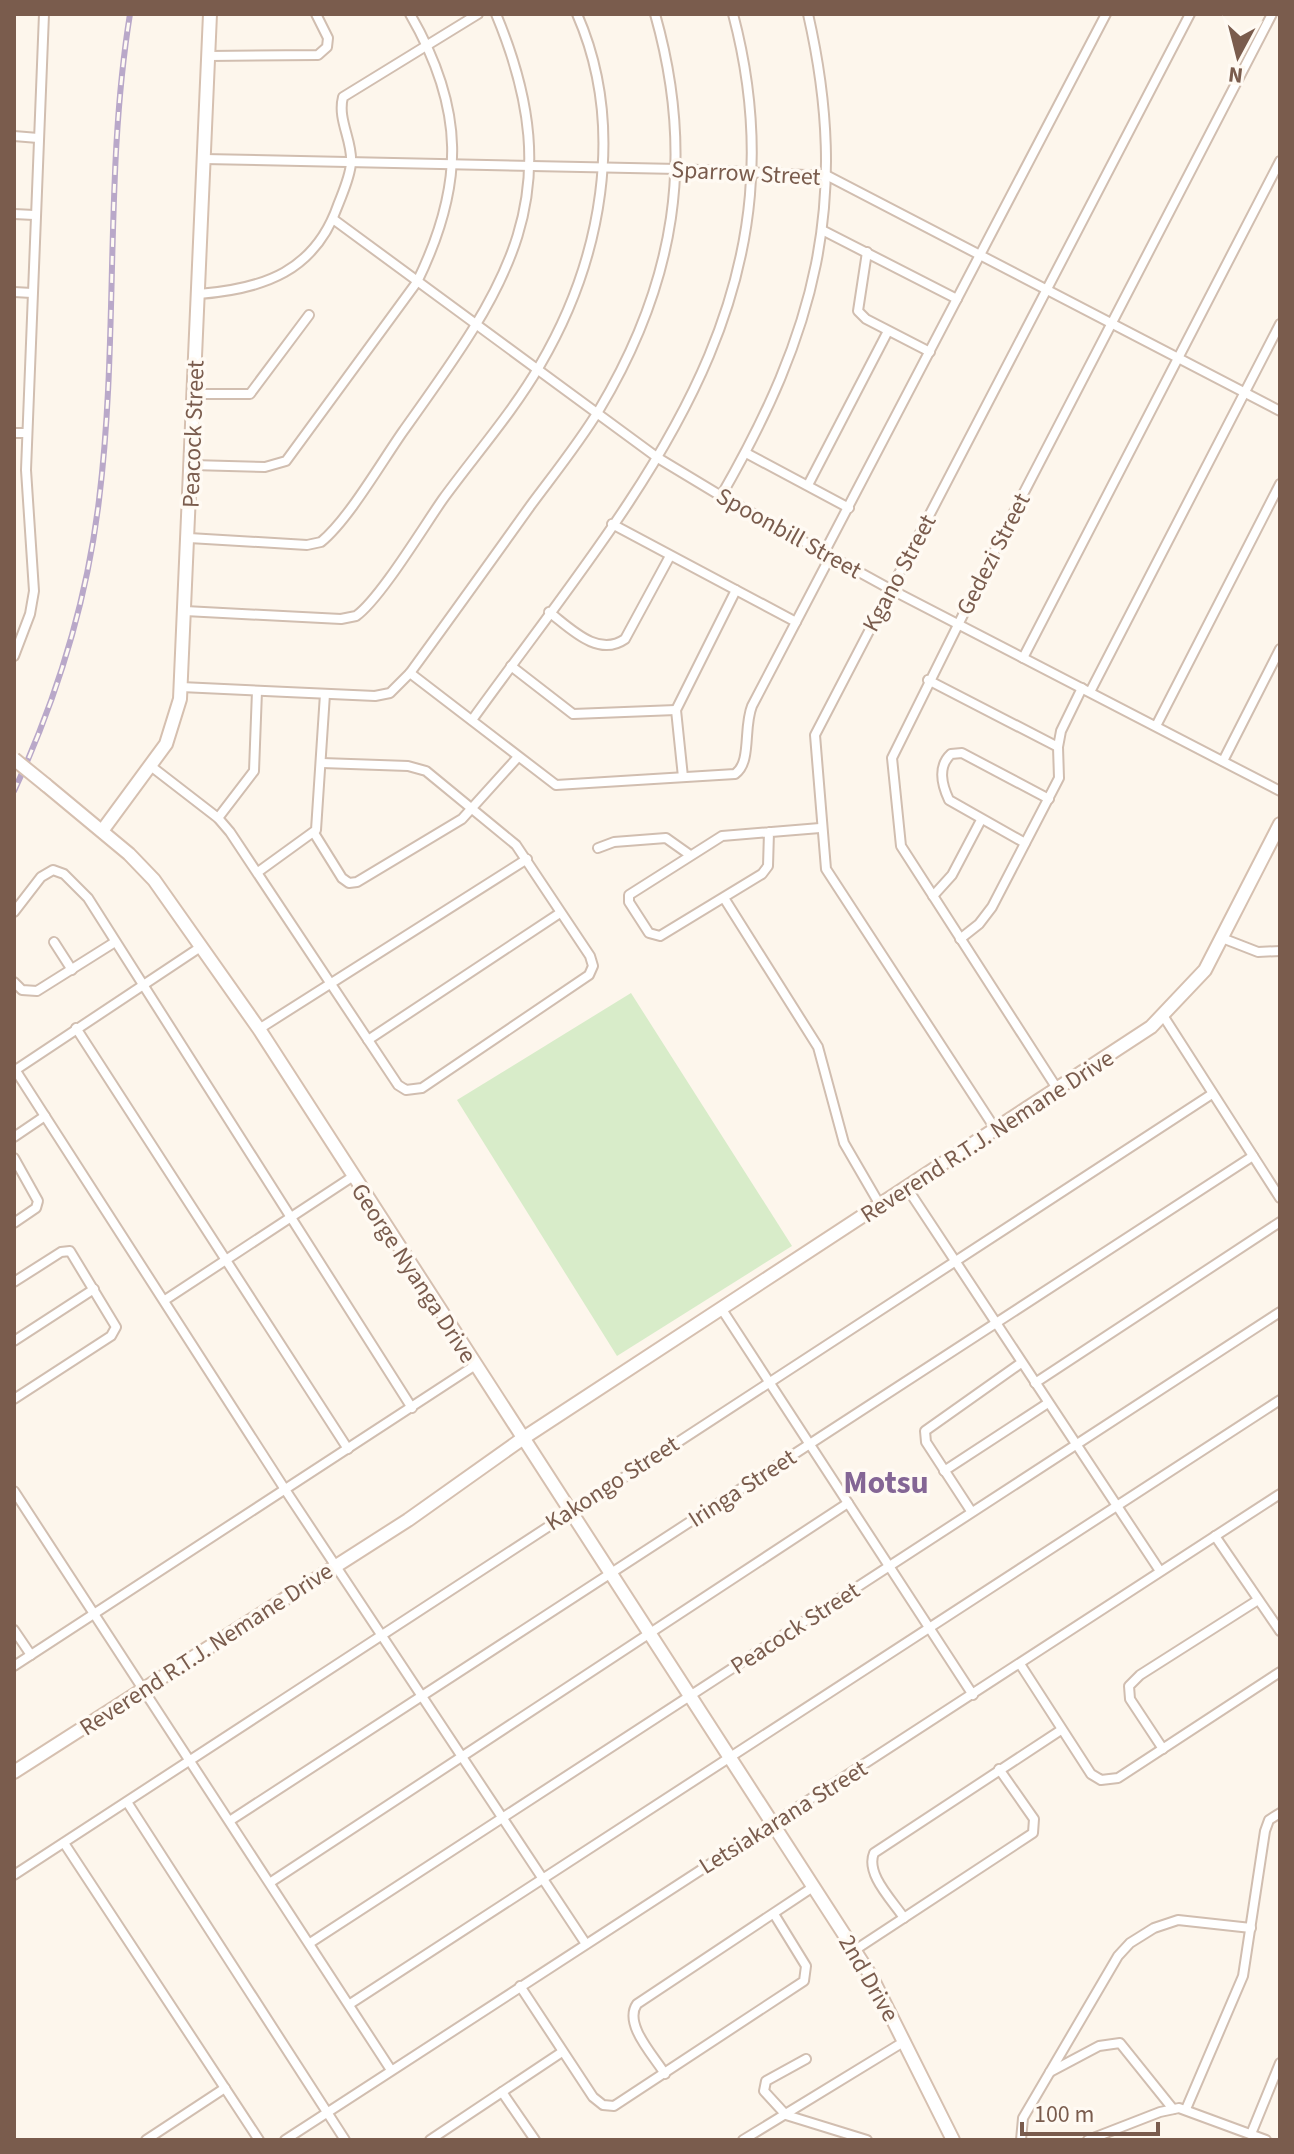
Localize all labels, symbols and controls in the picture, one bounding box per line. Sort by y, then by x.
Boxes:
north arrow [1198,16,1278,96]
text: N [1226,58,1245,92]
street label: Sparrow Street [670,152,821,195]
street label: Peacock Street [173,360,214,509]
street label: Spoonbill Street [710,479,868,588]
street label: Gedezi Street [948,487,1039,621]
street label: Kgano Street [854,508,945,638]
street label: Reverend R.T.J. Nemane Drive [854,1041,1121,1232]
street label: George Nyanga Drive [342,1176,485,1370]
street label: Kakongo Street [538,1427,686,1540]
street label: Iringa Street [681,1440,803,1536]
district label: Motsu [843,1460,929,1506]
street label: Reverend R.T.J. Nemane Drive [73,1554,340,1745]
street label: Peacock Street [724,1573,867,1683]
street label: Letsiakarana Street [692,1752,874,1883]
street label: 2nd Drive [830,1928,908,2028]
scale bar [1022,2086,1158,2136]
text: 100 m [1034,2097,1094,2132]

